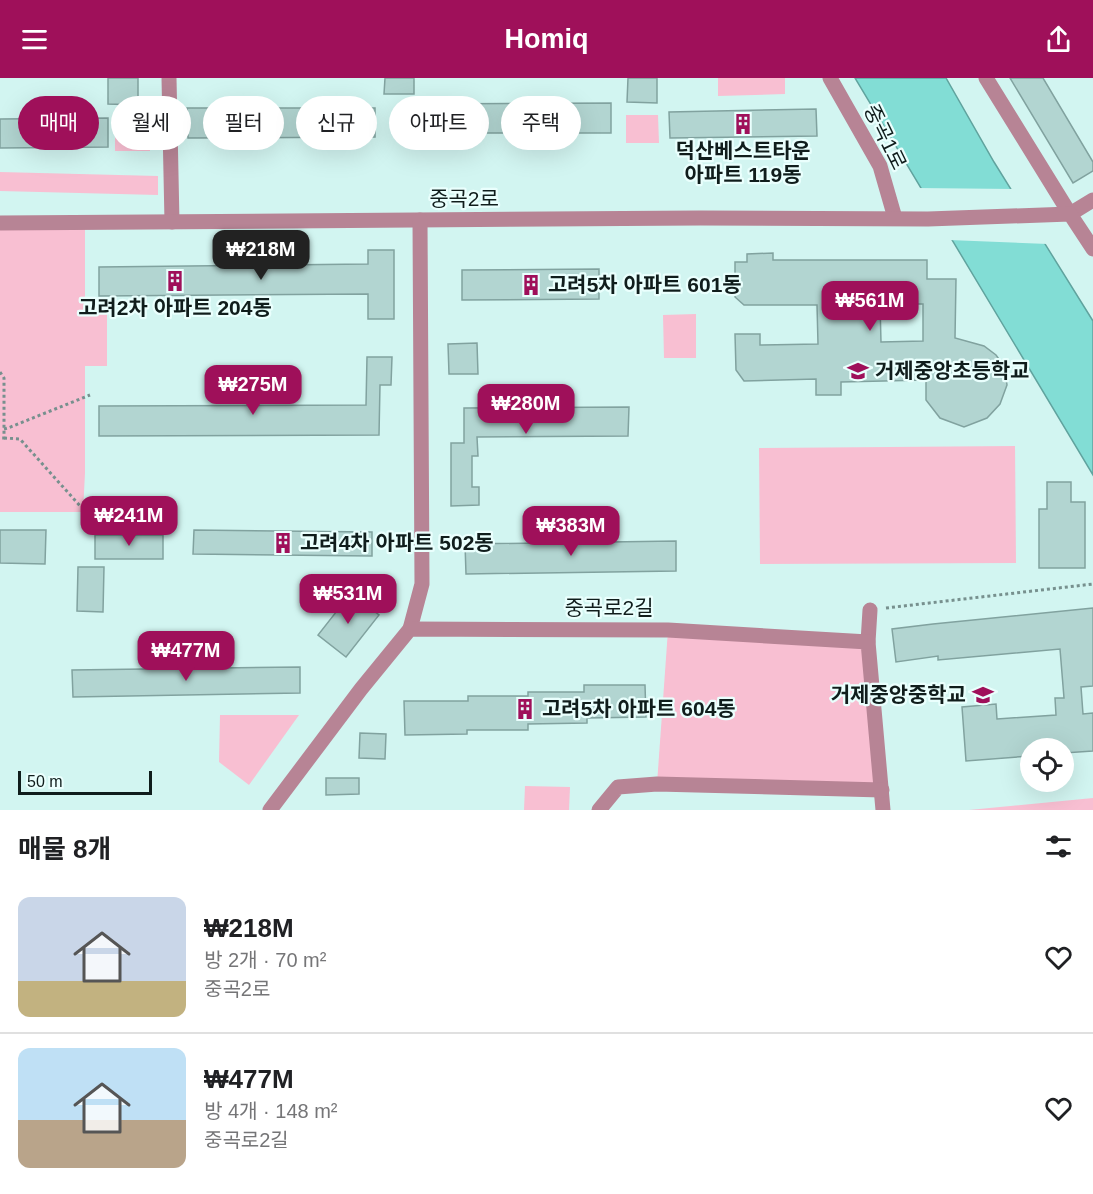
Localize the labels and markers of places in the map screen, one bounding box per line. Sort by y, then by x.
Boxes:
building icon: 덕산베스트타운 아파트 119동 [731,112,755,136]
place label: 덕산베스트타운 아파트 119동 [675,139,811,186]
pin: ₩218M [219,230,303,281]
building icon: 고려2차 아파트 204동 [163,269,187,293]
building icon: 고려5차 아파트 601동 [519,273,543,297]
place label: 고려5차 아파트 601동 [548,273,742,296]
pin: ₩561M [828,281,912,332]
place label: 고려2차 아파트 204동 [78,296,272,319]
school or university icon: 거제중앙초등학교 [846,359,870,383]
place label: 거제중앙초등학교 [875,359,1030,382]
pin: ₩275M [211,365,295,416]
pin: ₩280M [484,384,568,435]
pin: ₩241M [87,496,171,547]
pin: ₩383M [529,506,613,557]
building icon: 고려4차 아파트 502동 [271,531,295,555]
place label: 고려4차 아파트 502동 [300,531,494,554]
pin: ₩531M [306,574,390,625]
pin: ₩477M [144,631,228,682]
place label: 거제중앙중학교 [831,683,966,706]
school or university icon: 거제중앙중학교 [971,683,995,707]
building icon: 고려5차 아파트 604동 [513,697,537,721]
place label: 고려5차 아파트 604동 [542,697,736,720]

